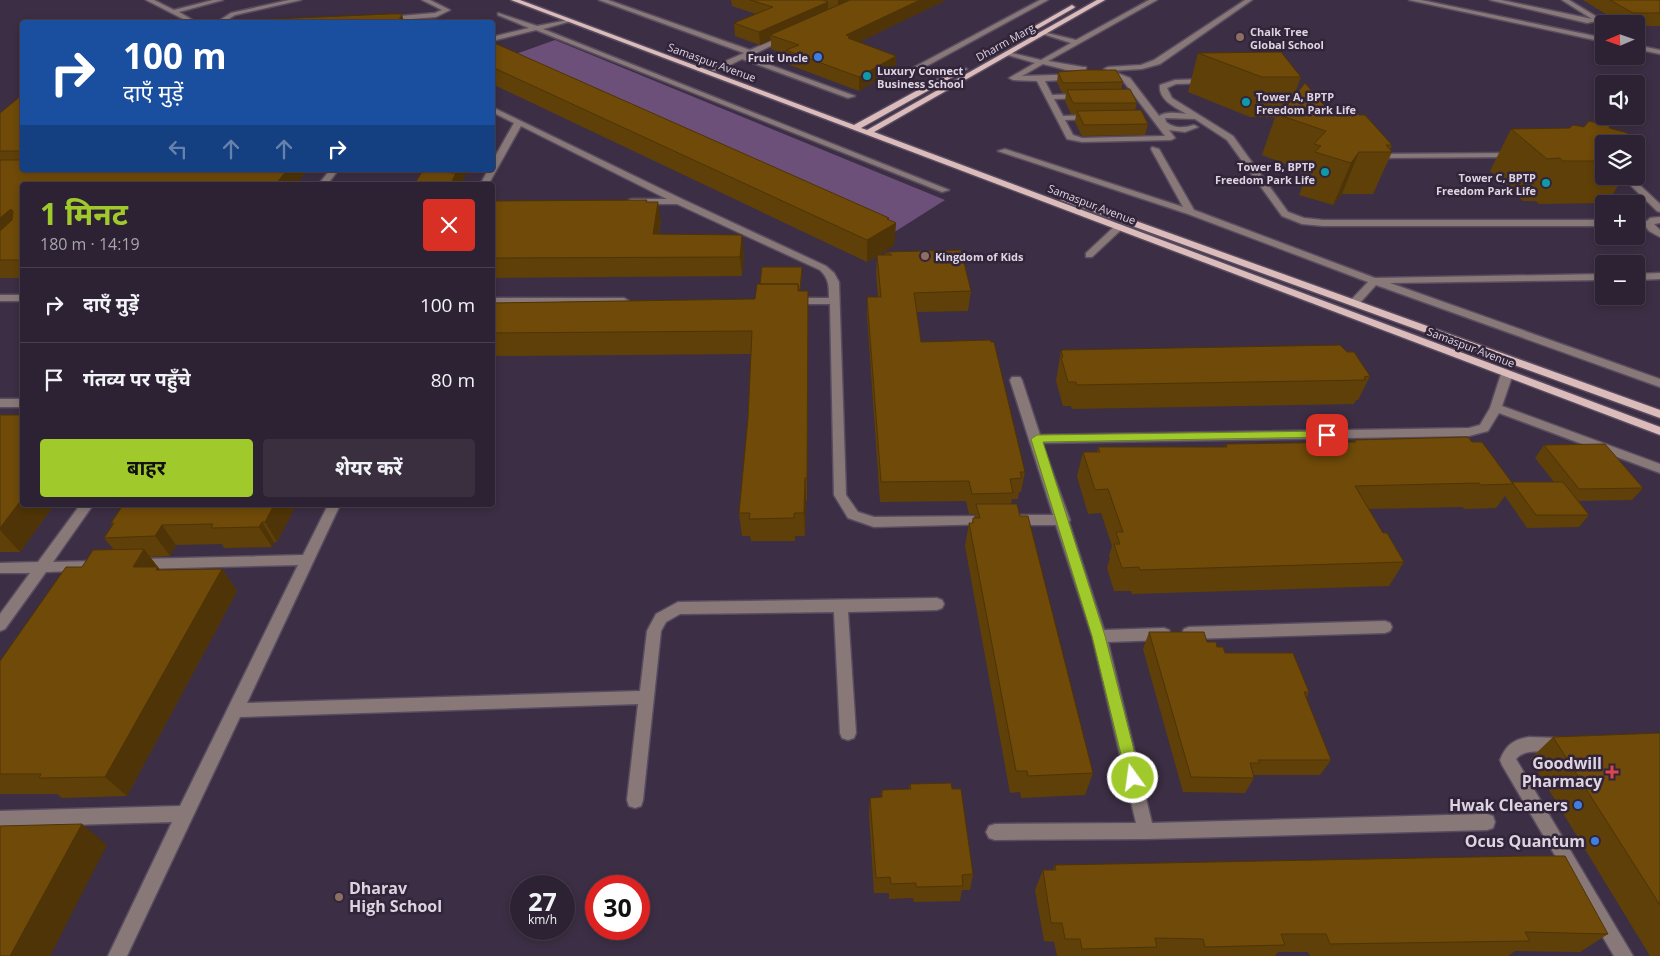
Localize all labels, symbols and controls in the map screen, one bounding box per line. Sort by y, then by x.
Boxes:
north arrow [1595,15,1645,65]
map controls [1595,15,1645,305]
street label: Dharm Marg [973,20,1037,64]
place label: Chalk Tree Global School [1250,24,1324,52]
marker: Chalk Tree Global School [1234,31,1246,43]
text: 100 m [123,32,227,79]
street label: Samaspur Avenue [666,39,758,85]
icon: right [40,40,105,105]
place label: Fruit Uncle [748,50,808,65]
marker: Fruit Uncle [812,51,824,63]
place label: Luxury Connect Business School [877,63,964,91]
marker: Luxury Connect Business School [861,70,873,82]
button: sound [1595,75,1645,125]
text: दाएँ मुड़ें [123,77,183,107]
place label: Tower A, BPTP Freedom Park Life [1256,89,1357,117]
marker: Tower A, BPTP Freedom Park Life [1240,96,1252,108]
icon: left [164,135,192,163]
icon: ahead [217,135,245,163]
icon: ahead [270,135,298,163]
icon: right [323,135,351,163]
button: layers [1595,135,1645,185]
place label: Tower B, BPTP Freedom Park Life [1215,159,1316,187]
marker: Tower B, BPTP Freedom Park Life [1319,166,1331,178]
place label: Tower C, BPTP Freedom Park Life [1436,170,1537,198]
marker: Tower C, BPTP Freedom Park Life [1540,177,1552,189]
street label: Samaspur Avenue [1046,180,1138,228]
text: 1 मिनट [40,193,128,234]
button: + [1595,195,1645,245]
button: close [423,199,475,251]
text: 180 m · 14:19 [40,233,140,255]
place label: Kingdom of Kids [935,249,1024,264]
marker: Kingdom of Kids [919,250,931,262]
button: − [1595,255,1645,305]
icon: right [40,291,68,319]
text: दाएँ मुड़ें [83,291,139,317]
text: 100 m [420,292,475,318]
street label: Samaspur Avenue [1425,323,1517,371]
icon: arrive [40,366,68,394]
text: गंतव्य पर पहुँचे [83,366,191,392]
text: 80 m [431,367,475,393]
pin [1306,414,1348,456]
icon: arrive [1313,421,1341,449]
button: बाहर [40,439,253,497]
button: शेयर करें [263,439,475,497]
position arrow [1106,751,1158,803]
place label: Goodwill Pharmacy [1522,752,1603,792]
marker: Goodwill Pharmacy [1606,766,1618,778]
place label: Hwak Cleaners [1449,794,1568,816]
marker: Hwak Cleaners [1572,799,1584,811]
place label: Ocus Quantum [1465,830,1585,852]
marker: Ocus Quantum [1589,835,1601,847]
speed limit sign: 30 [585,875,650,940]
place label: Dharav High School [349,877,442,917]
text: 27 [528,884,557,918]
marker: Dharav High School [333,891,345,903]
text: km/h [528,911,557,928]

